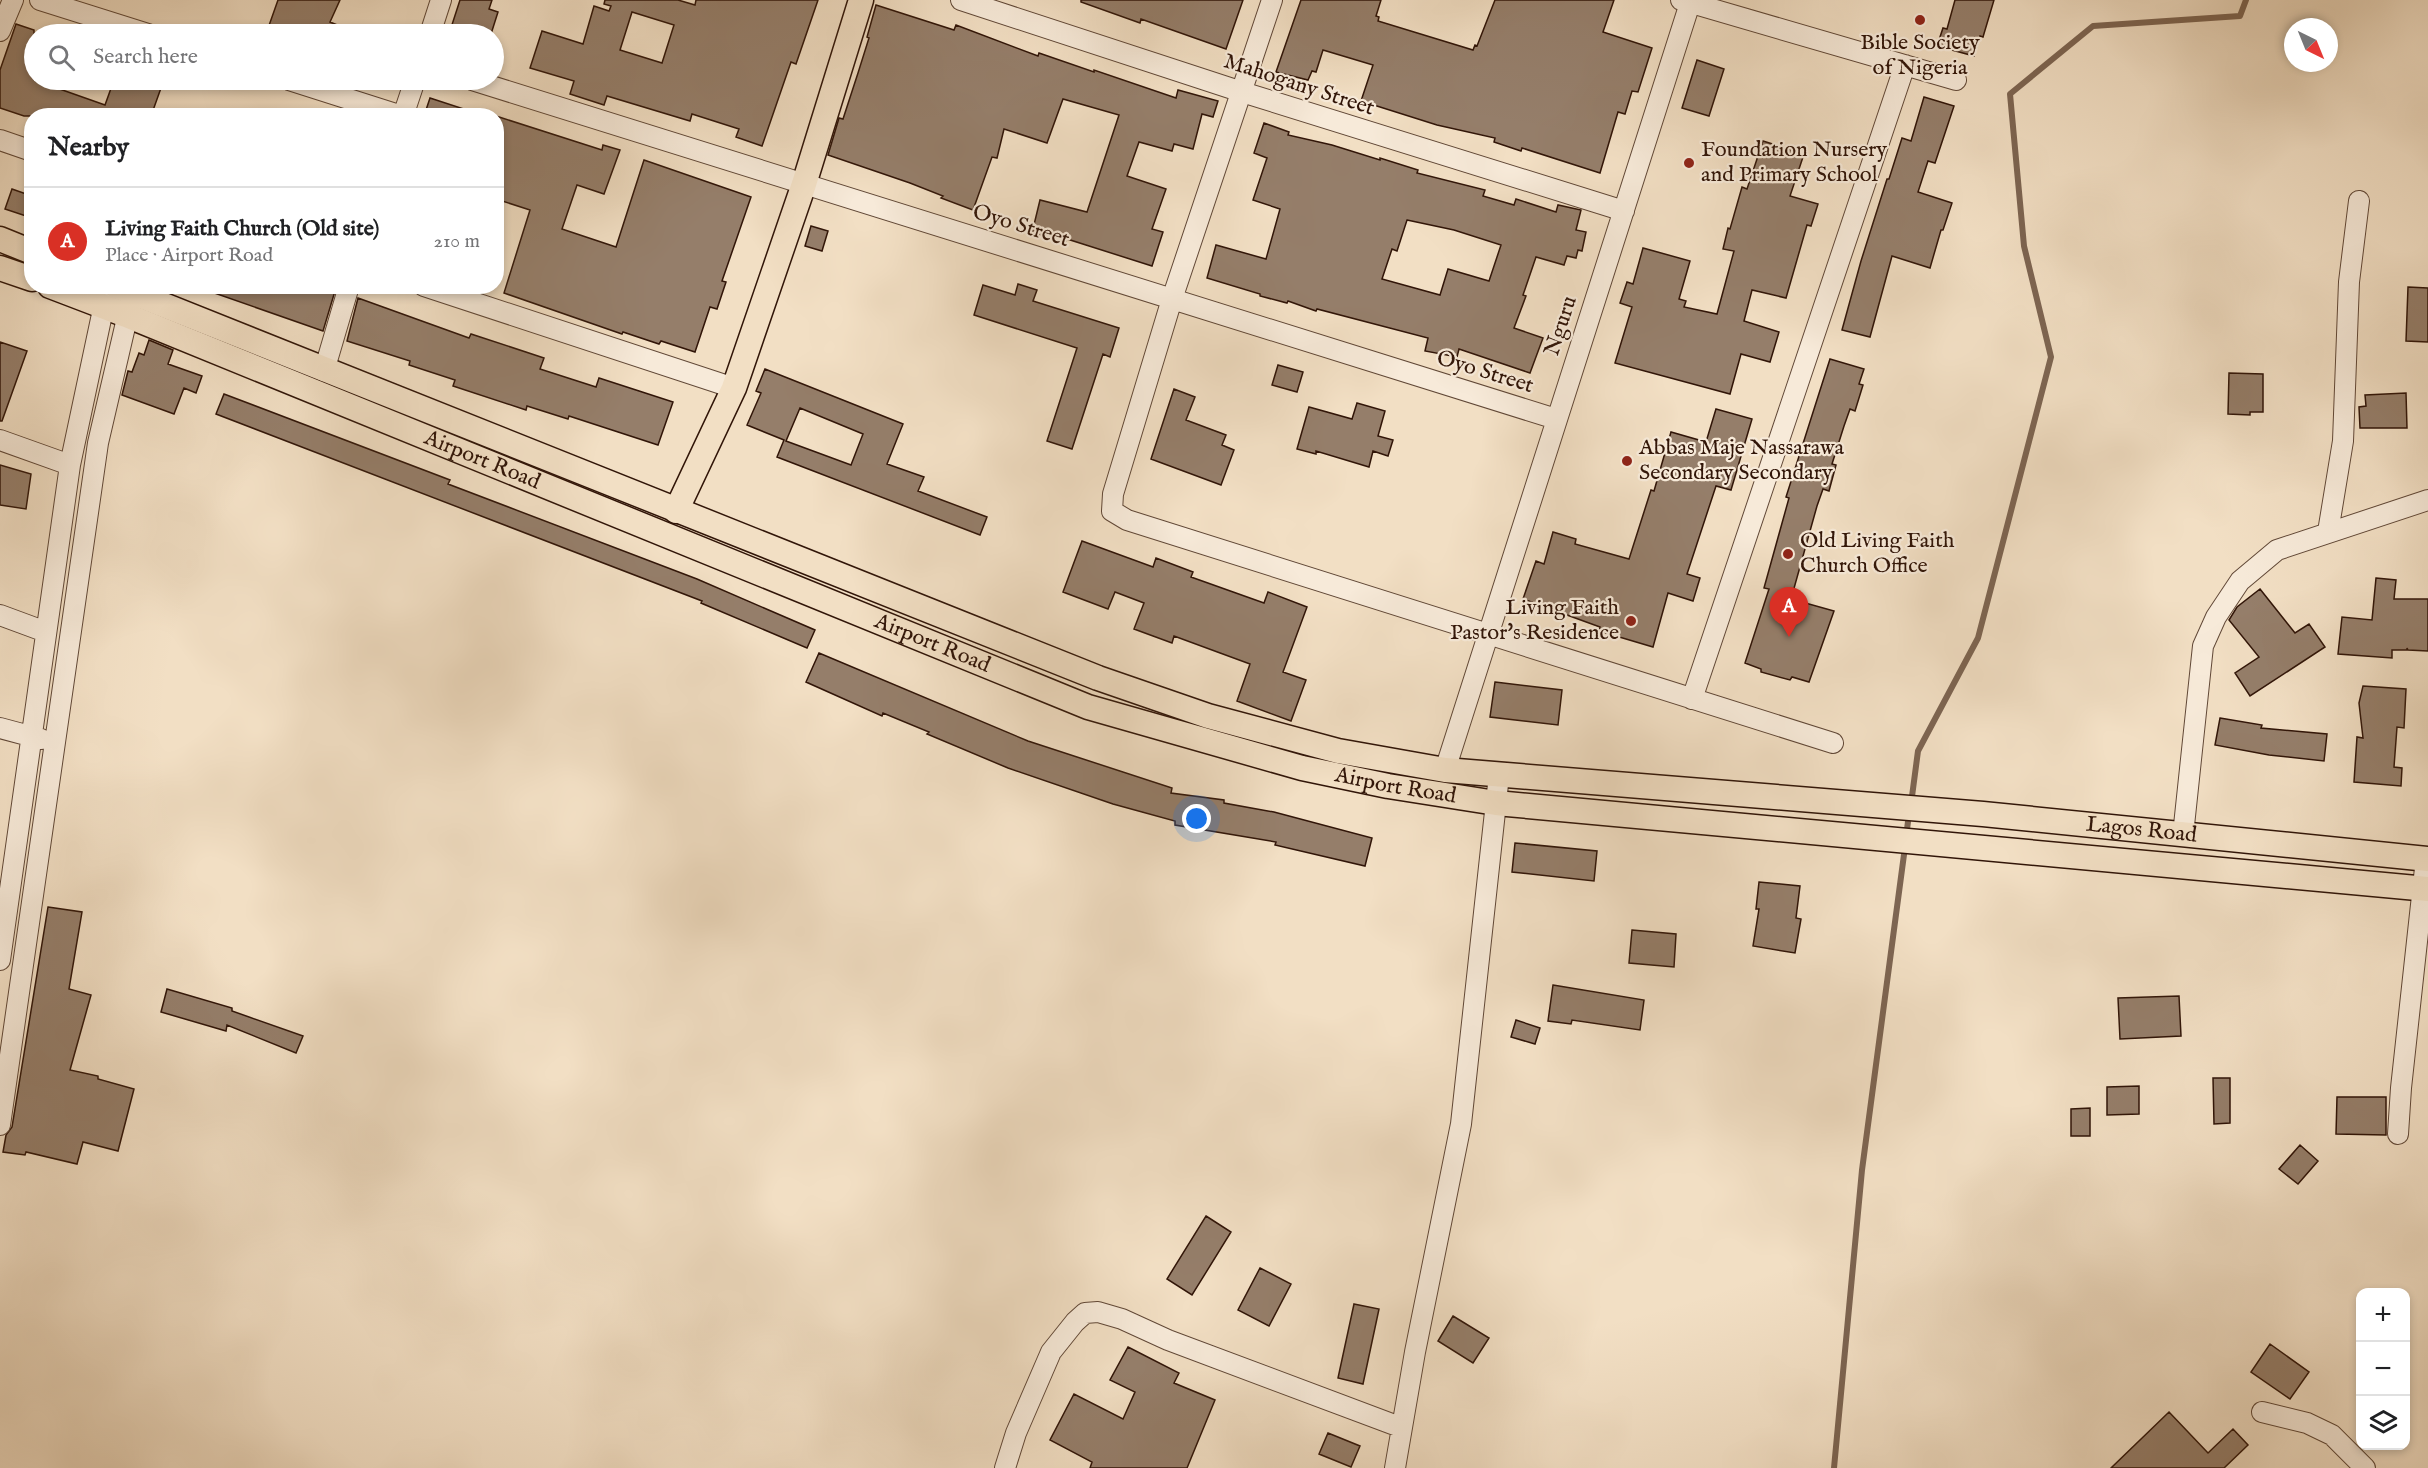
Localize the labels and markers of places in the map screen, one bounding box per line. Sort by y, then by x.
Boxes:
marker: Bible Society of Nigeria [1913,13,1927,27]
place label: Bible Society of Nigeria [1860,29,1980,82]
place label: Foundation Nursery and Primary School [1701,136,1887,189]
marker: Foundation Nursery and Primary School [1682,156,1696,170]
place label: Abbas Maje Nassarawa Secondary Secondary [1638,434,1844,487]
marker: Abbas Maje Nassarawa Secondary Secondary [1620,454,1634,468]
place label: Old Living Faith Church Office [1800,527,1955,580]
marker: Old Living Faith Church Office [1781,547,1795,561]
pin: A [1770,588,1808,637]
place label: Living Faith Pastor's Residence [1450,594,1619,647]
marker: Living Faith Pastor's Residence [1624,614,1638,628]

